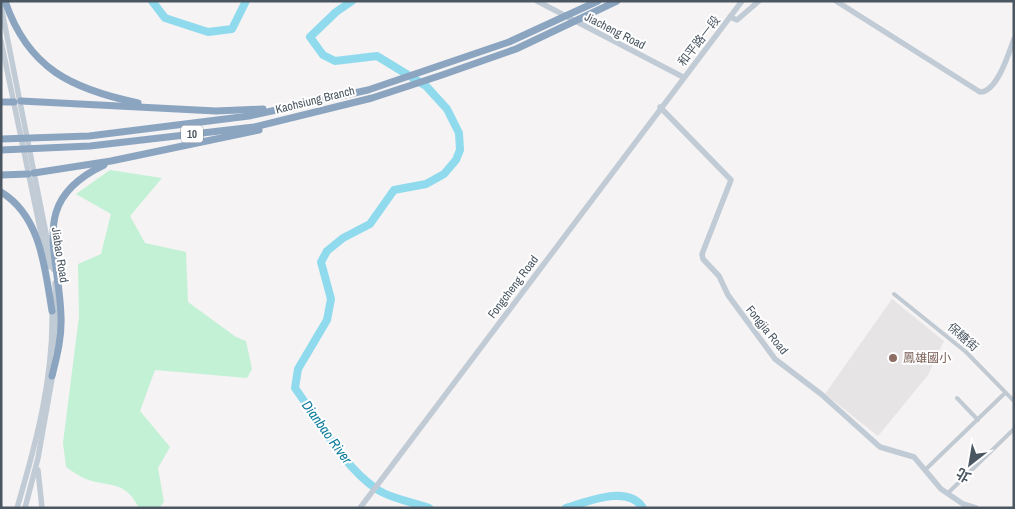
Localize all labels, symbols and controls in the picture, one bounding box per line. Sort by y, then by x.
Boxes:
street label: Jiacheng Road [582,9,648,53]
street label: 和平路一段 [674,12,724,70]
street label: Kaohsiung Branch [274,82,356,118]
road number: 10 [181,126,203,142]
street label: Jiabao Road [48,226,72,284]
street label: Fongcheng Road [484,252,542,322]
street label: Fongjia Road [742,302,792,358]
street label: 保糖街 [944,319,982,355]
place label: 鳳雄國小 [903,350,951,366]
marker: 鳳雄國小 [887,352,899,364]
water label: Dianbao River [298,397,357,468]
north arrow [945,439,995,489]
text: 北 [953,464,974,486]

